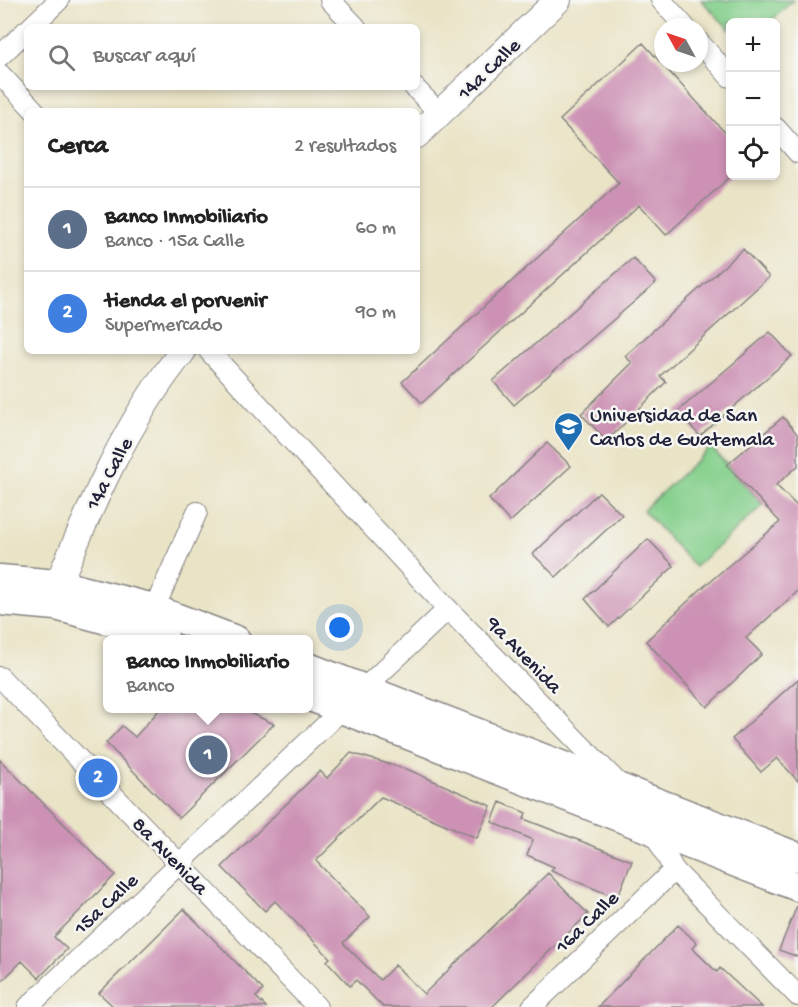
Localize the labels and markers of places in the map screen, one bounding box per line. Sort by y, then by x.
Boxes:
place label: Universidad de San Carlos de Guatemala [590,405,775,454]
school or university icon: Universidad de San Carlos de Guatemala [553,410,585,452]
pin: 1 [188,732,228,777]
pin: 2 [78,756,118,800]

